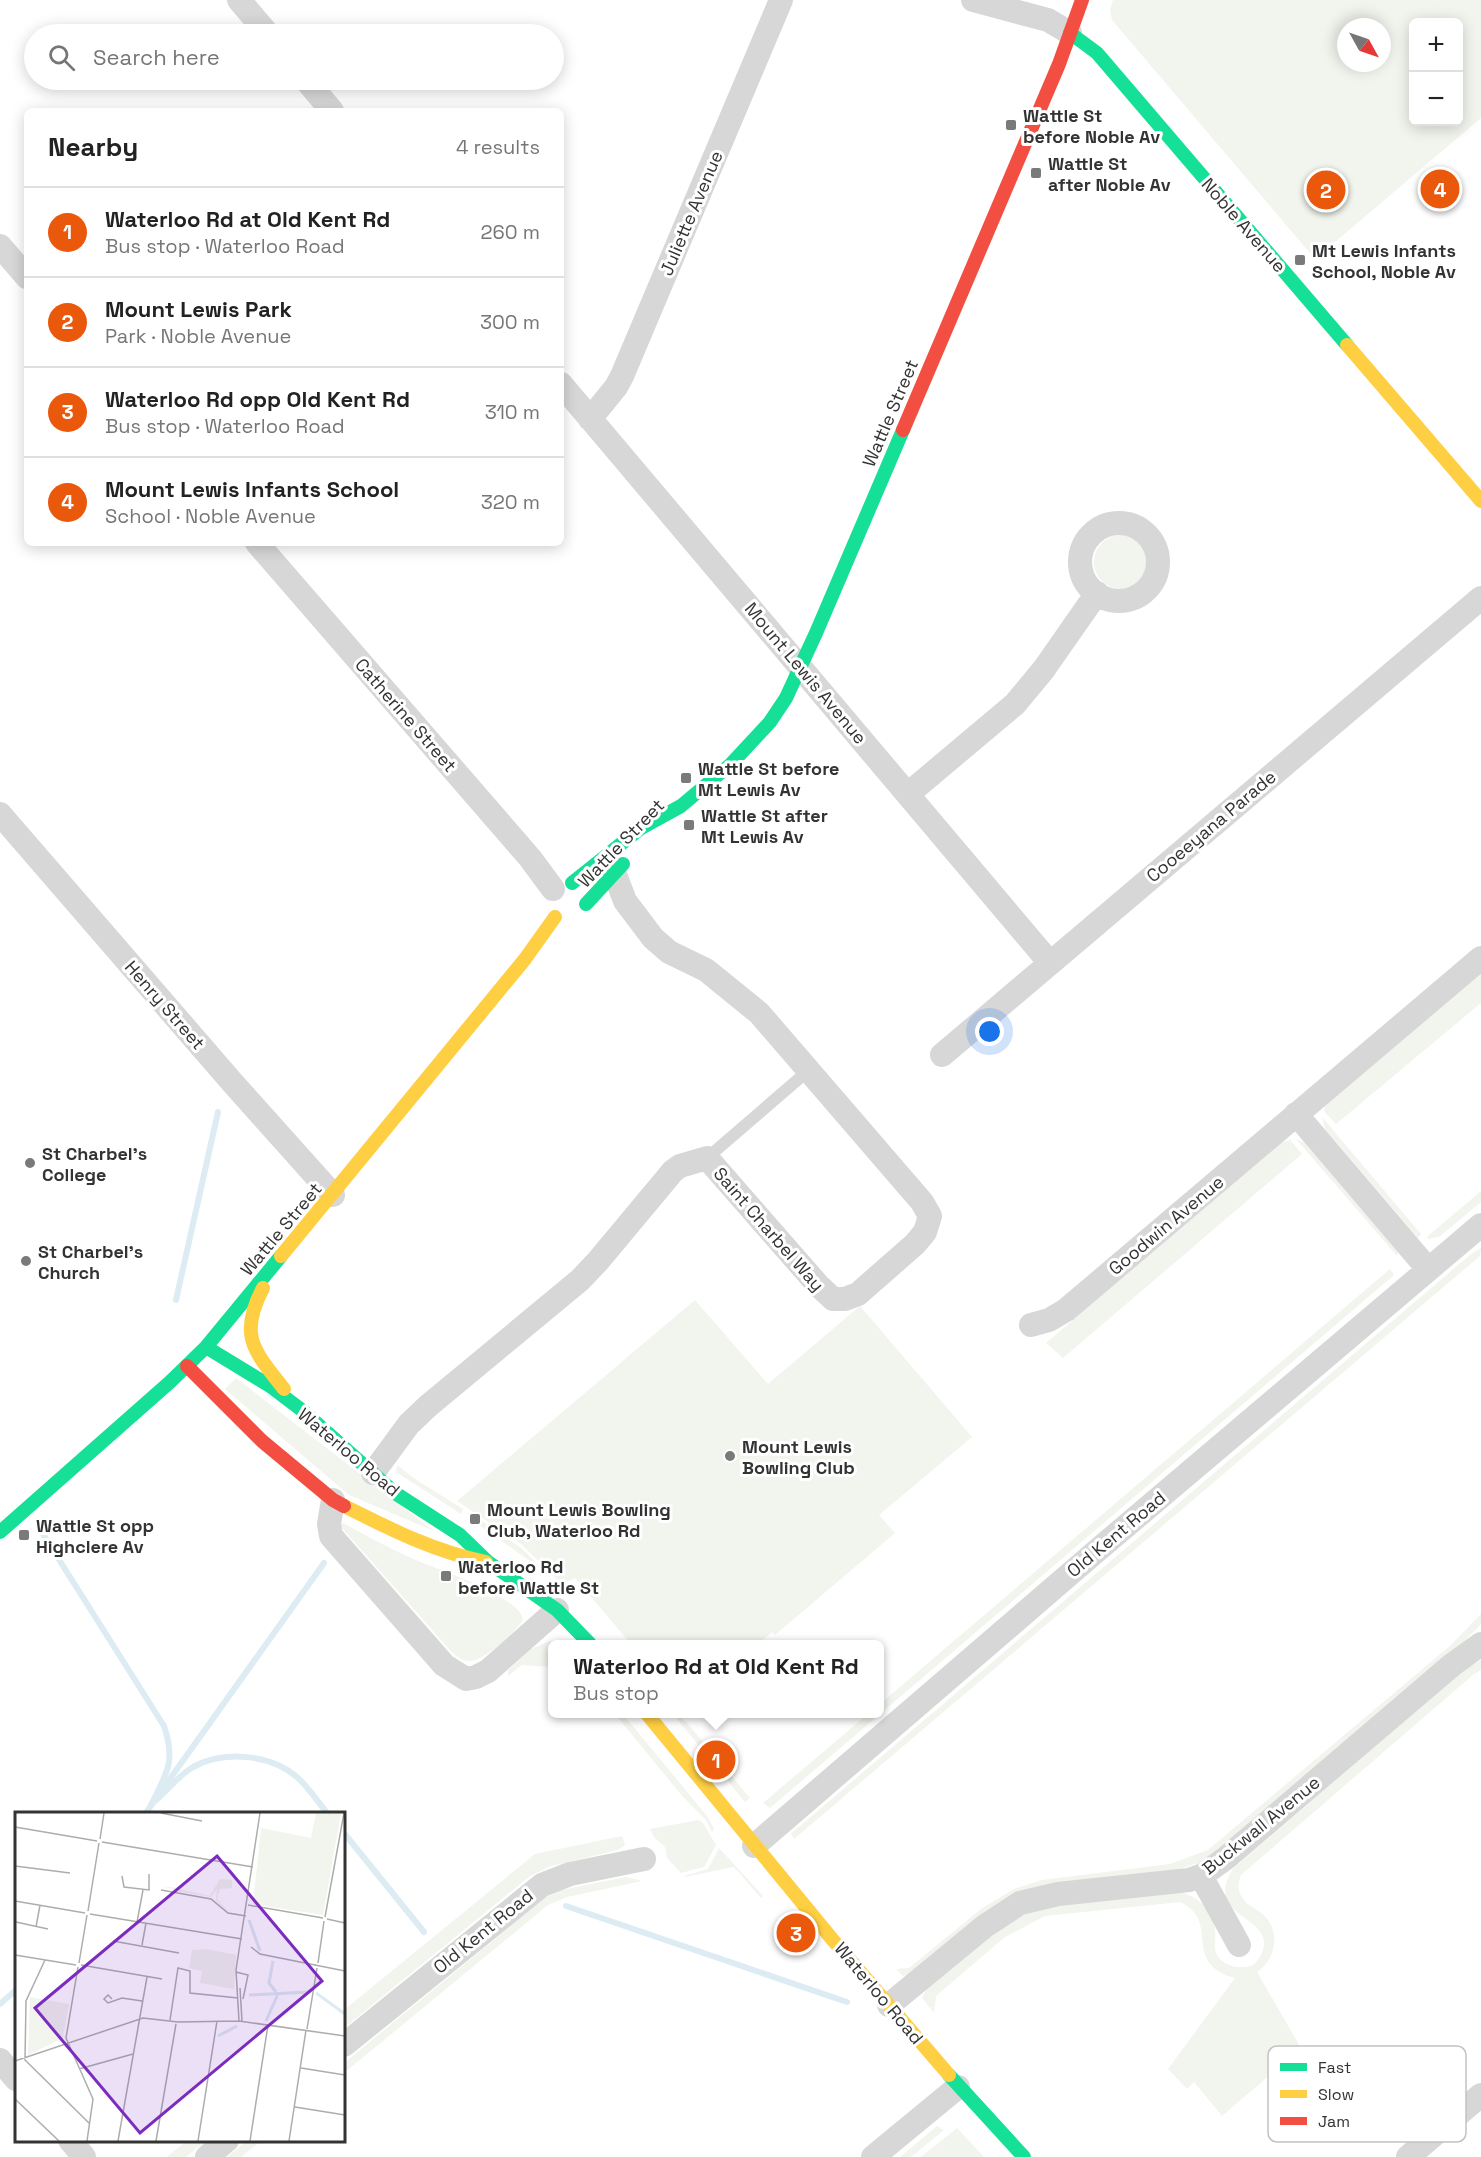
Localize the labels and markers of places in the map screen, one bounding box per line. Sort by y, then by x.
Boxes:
place label: Wattle St before Noble Av [1023,104,1160,148]
marker: Wattle St before Noble Av [1004,118,1018,132]
place label: Wattle St after Noble Av [1048,152,1171,196]
marker: Wattle St after Noble Av [1029,166,1043,180]
pin: 4 [1420,166,1460,212]
pin: 2 [1306,168,1346,213]
place label: Mt Lewis Infants School, Noble Av [1312,239,1456,283]
marker: Mt Lewis Infants School, Noble Av [1293,253,1307,267]
place label: Wattle St before Mt Lewis Av [698,757,839,801]
marker: Wattle St before Mt Lewis Av [679,771,693,785]
place label: Wattle St after Mt Lewis Av [701,804,828,848]
marker: Wattle St after Mt Lewis Av [682,818,696,832]
place label: St Charbel's College [42,1142,147,1186]
marker: St Charbel's College [23,1156,37,1170]
place label: St Charbel's Church [38,1240,143,1284]
marker: St Charbel's Church [19,1254,33,1268]
place label: Mount Lewis Bowling Club [742,1435,855,1479]
marker: Mount Lewis Bowling Club [723,1449,737,1463]
place label: Mount Lewis Bowling Club, Waterloo Rd [487,1498,671,1542]
marker: Mount Lewis Bowling Club, Waterloo Rd [468,1512,482,1526]
place label: Wattle St opp Highclere Av [36,1514,154,1558]
marker: Wattle St opp Highclere Av [17,1528,31,1542]
place label: Waterloo Rd before Wattle St [458,1555,599,1599]
marker: Waterloo Rd before Wattle St [439,1569,453,1583]
pin: 1 [696,1738,736,1782]
pin: 3 [776,1910,816,1956]

